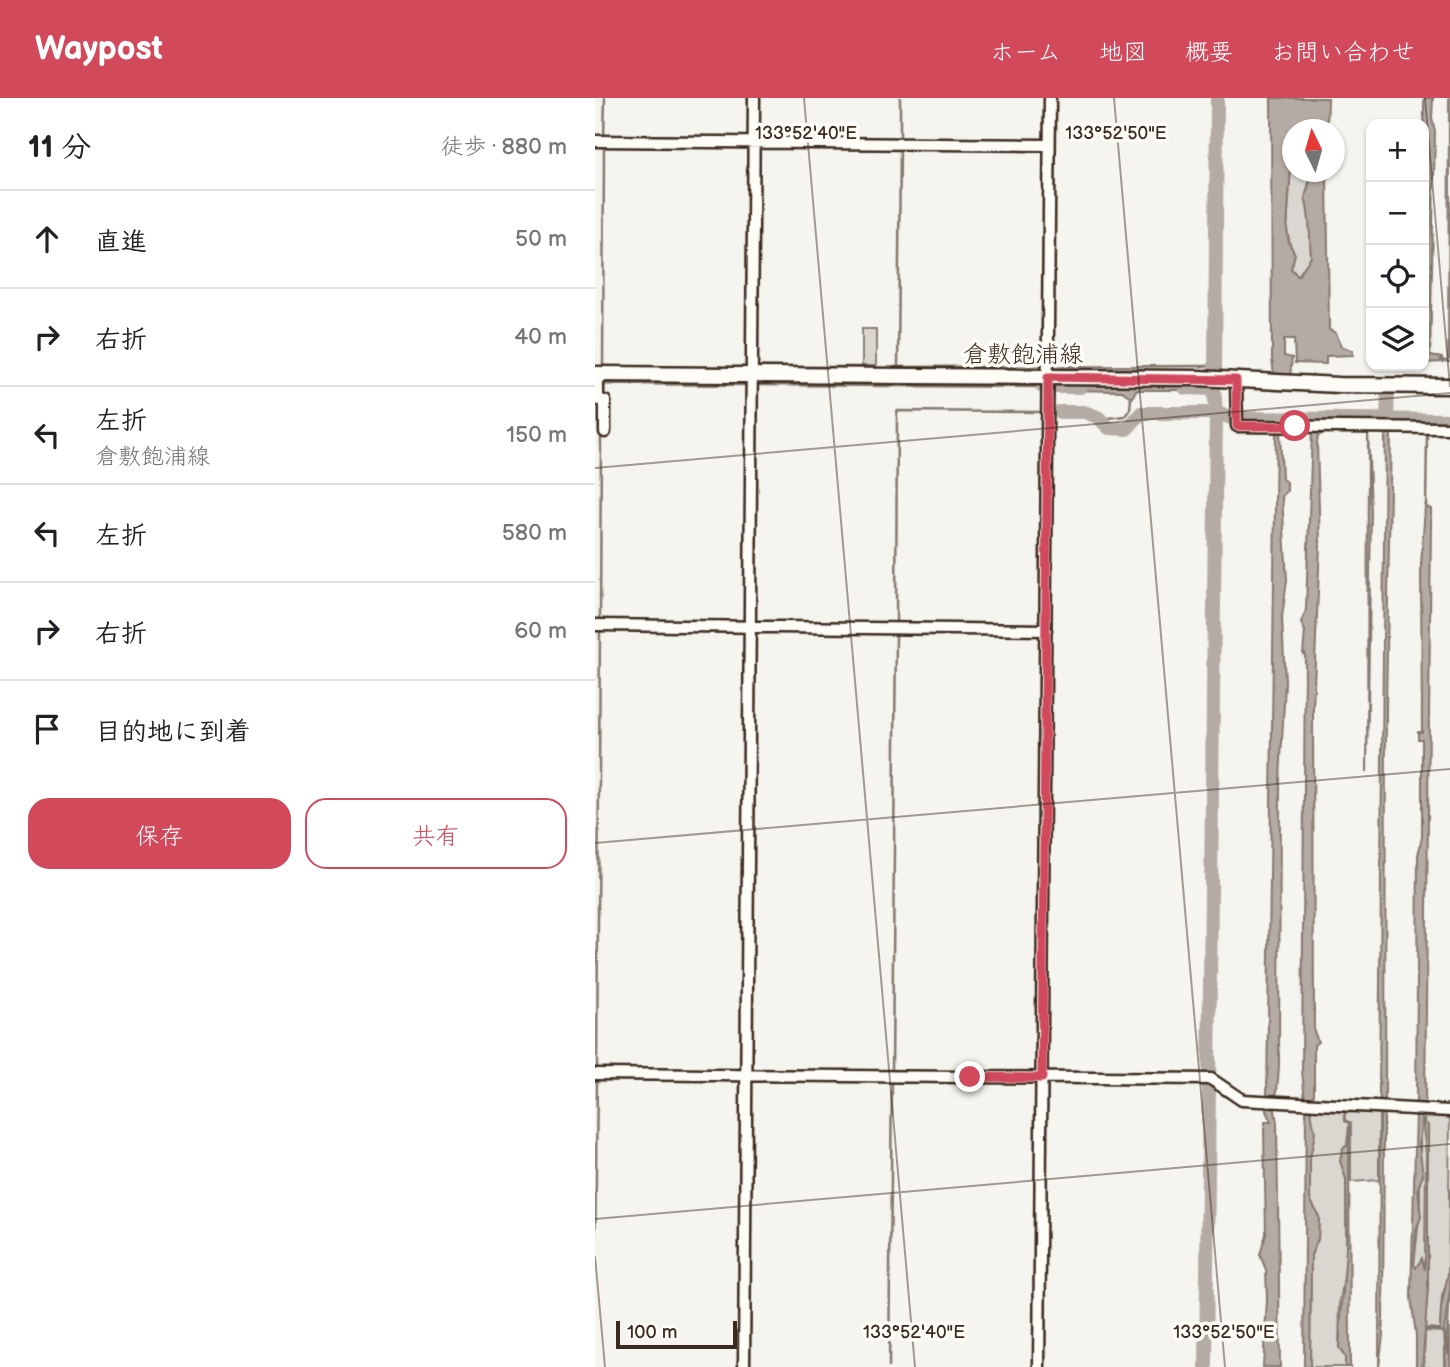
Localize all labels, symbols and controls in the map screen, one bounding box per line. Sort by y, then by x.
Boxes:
text: Waypost [35,29,163,69]
text: ホーム [990,38,1061,67]
text: 地図 [1099,38,1147,67]
text: 概要 [1185,38,1233,67]
text: お問い合わせ [1271,38,1415,67]
north arrow [1282,119,1345,182]
map controls [1366,119,1429,371]
button: + [1366,119,1429,182]
text: 133°52'40"E [755,123,857,144]
text: 133°52'50"E [1065,123,1167,144]
text: 11 分 [28,130,91,166]
text: 徒歩 · 880 m [440,133,567,161]
button: − [1366,182,1429,245]
icon: ahead [28,220,66,258]
text: 50 m [515,225,567,253]
text: 直進 [95,227,147,258]
button: locate [1366,245,1429,308]
button: layers [1366,308,1429,371]
icon: right [28,318,66,356]
text: 40 m [514,323,567,351]
text: 右折 [95,325,147,356]
street label: 倉敷飽浦線 [963,340,1083,369]
text: 左折 [95,406,147,437]
route start [1279,410,1310,441]
icon: left [28,416,66,454]
text: 150 m [506,421,567,449]
text: 倉敷飽浦線 [95,443,210,471]
icon: left [28,514,66,552]
text: 580 m [502,519,567,547]
text: 左折 [95,521,147,552]
icon: right [28,612,66,650]
text: 60 m [514,617,567,645]
text: 右折 [95,619,147,650]
icon: arrive [28,710,66,748]
text: 目的地に到着 [95,717,251,748]
button: 保存 [28,798,291,869]
button: 共有 [305,798,567,869]
route end [954,1061,985,1092]
scale bar [616,1318,737,1350]
text: 100 m [627,1321,678,1344]
text: 133°52'40"E [863,1322,965,1343]
text: 133°52'50"E [1173,1322,1275,1343]

